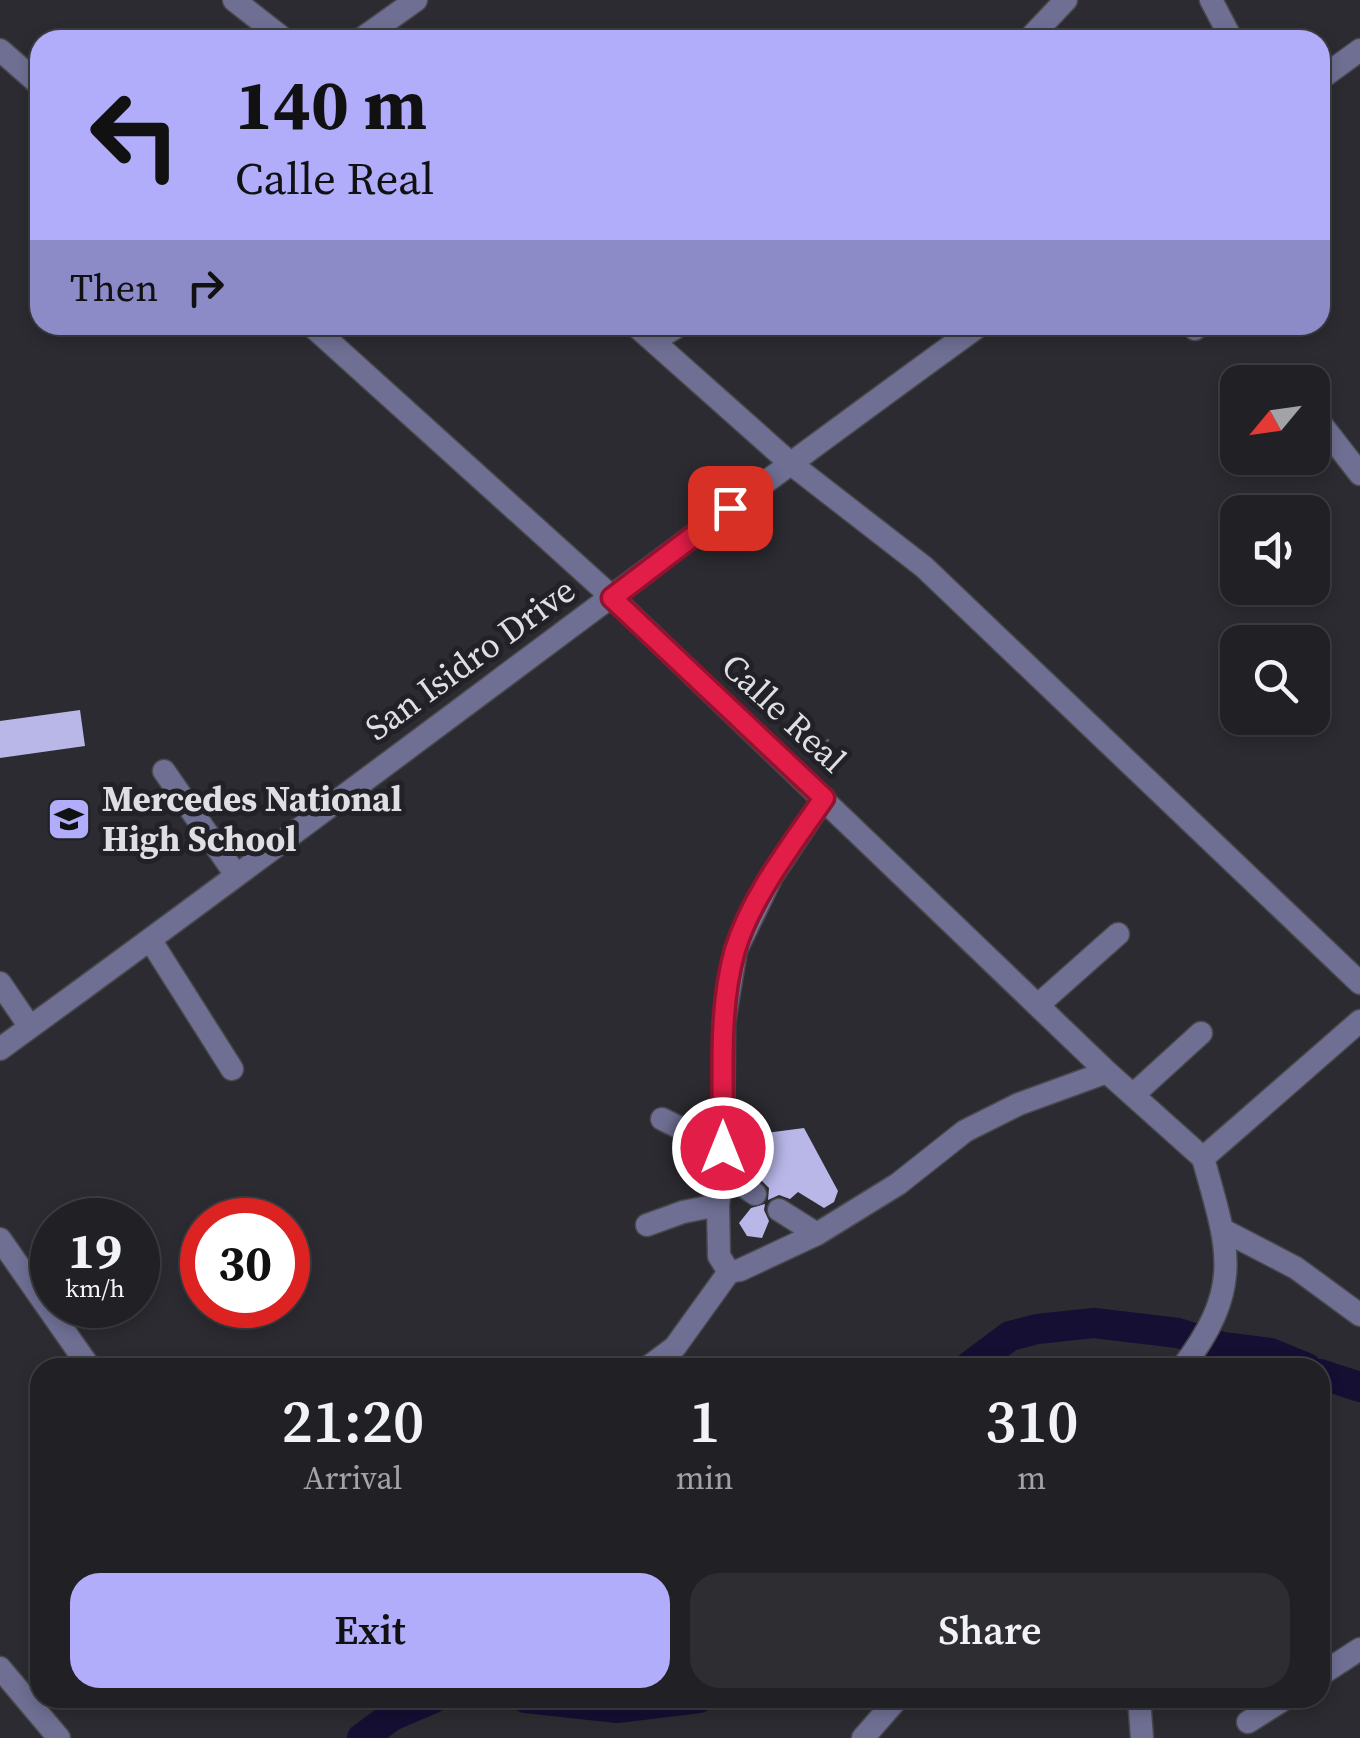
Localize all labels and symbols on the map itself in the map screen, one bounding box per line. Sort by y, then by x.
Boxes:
north arrow [1220,365,1330,475]
pin [688,466,773,551]
street label: San Isidro Drive [355,566,585,752]
street label: Calle Real [711,643,857,783]
place label: Mercedes National High School [102,775,402,863]
school or university icon: Mercedes National High School [46,796,92,842]
position arrow [671,1096,775,1200]
speed limit sign: 30 [180,1198,310,1328]

